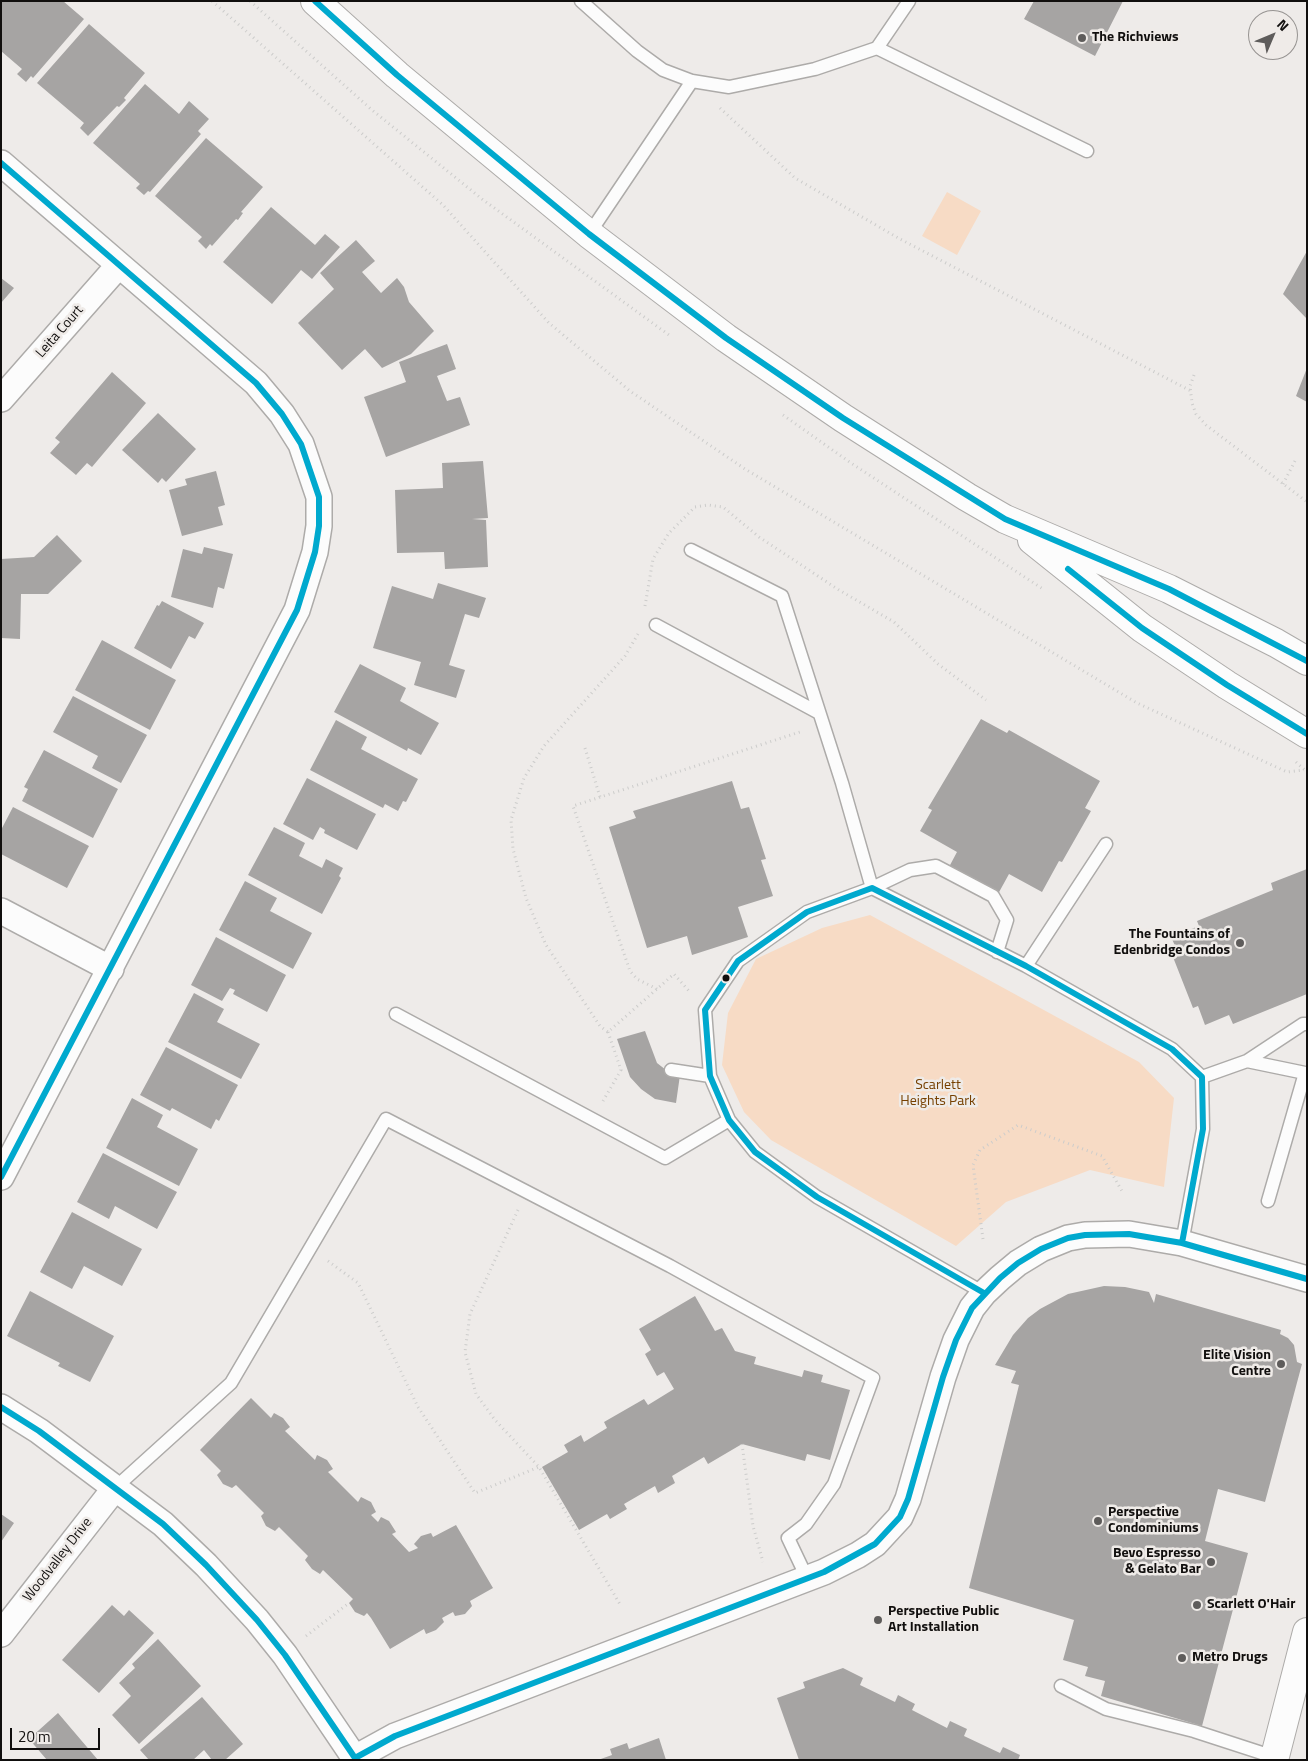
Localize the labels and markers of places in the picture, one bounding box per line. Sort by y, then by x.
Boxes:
place label: The Richviews [1092,30,1179,46]
marker: The Richviews [1076,32,1088,44]
place label: The Fountains of Edenbridge Condos [1114,927,1230,960]
marker: The Fountains of Edenbridge Condos [1234,937,1246,949]
unlabelled marker [721,973,731,983]
place label: Elite Vision Centre [1203,1348,1271,1380]
marker: Elite Vision Centre [1275,1358,1287,1370]
place label: Perspective Condominiums [1108,1505,1199,1538]
marker: Perspective Condominiums [1092,1515,1104,1527]
place label: Bevo Espresso & Gelato Bar [1113,1546,1201,1578]
marker: Bevo Espresso & Gelato Bar [1205,1556,1217,1568]
place label: Scarlett O'Hair [1207,1597,1295,1613]
marker: Scarlett O'Hair [1191,1599,1203,1611]
place label: Perspective Public Art Installation [888,1604,999,1636]
marker: Perspective Public Art Installation [872,1614,884,1626]
place label: Metro Drugs [1192,1650,1268,1666]
marker: Metro Drugs [1176,1652,1188,1664]

